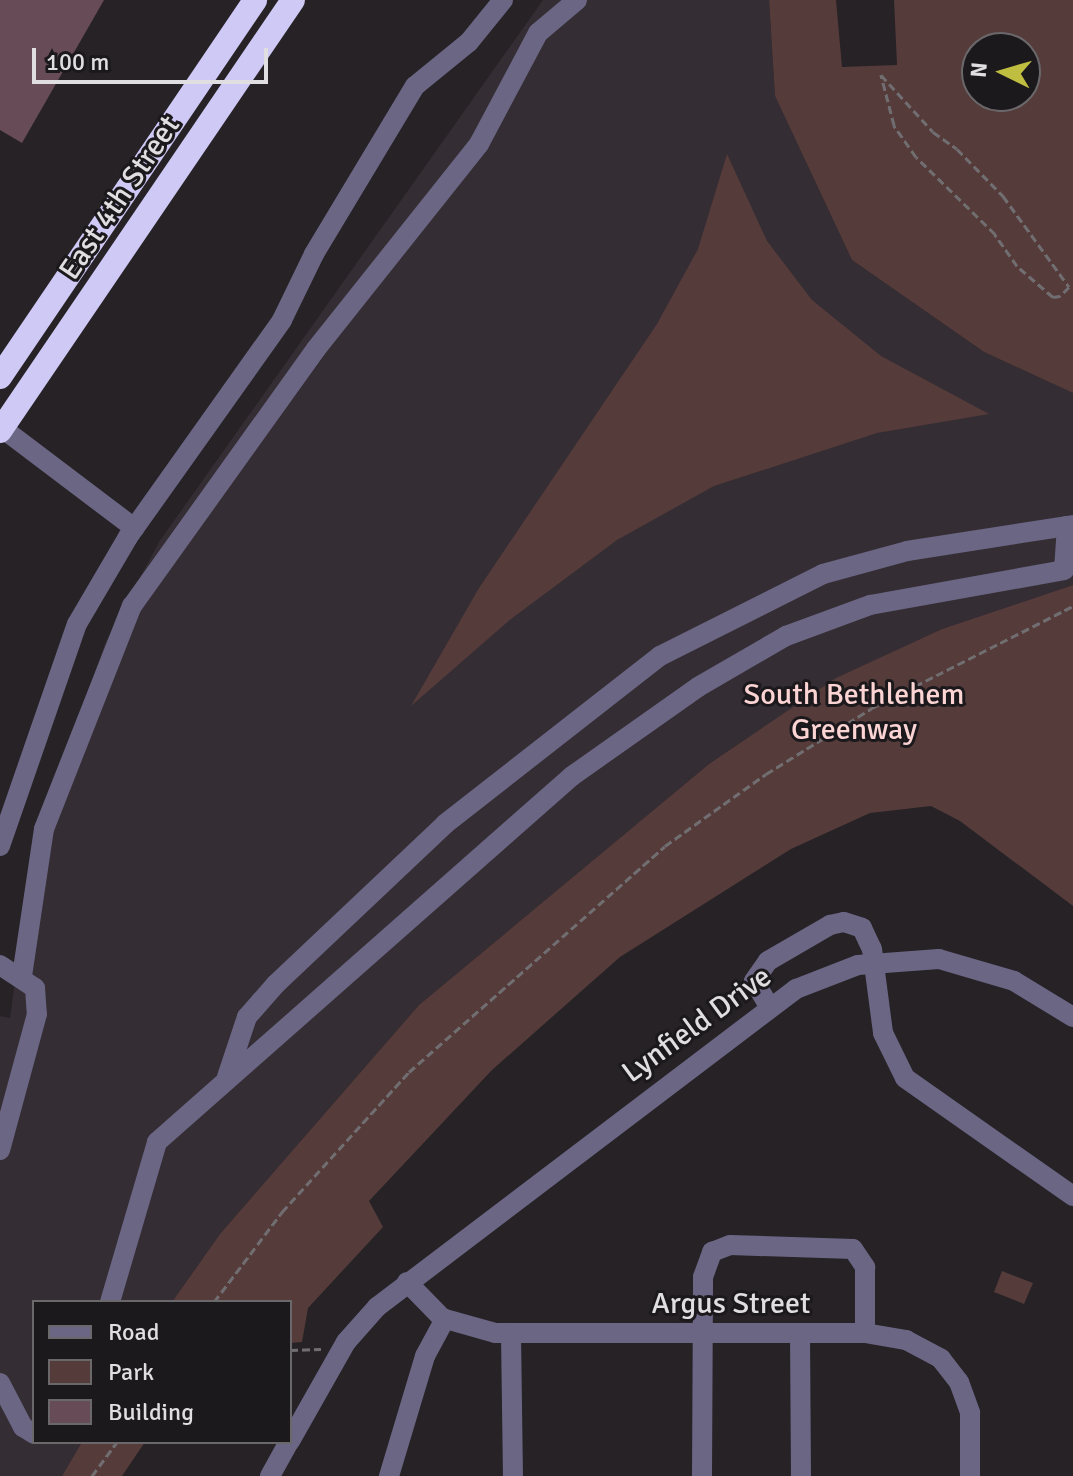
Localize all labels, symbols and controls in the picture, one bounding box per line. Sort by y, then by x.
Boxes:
scale bar [36,32,272,82]
north arrow [961,32,1041,112]
text: 100 m [46,47,109,77]
text: N [964,61,993,79]
street label: East 4th Street [52,109,188,287]
park label: South Bethlehem Greenway [744,677,964,748]
street label: Lynfield Drive [616,959,778,1091]
street label: Argus Street [651,1286,811,1322]
legend [32,1300,292,1444]
text: Road [108,1317,159,1347]
text: Park [108,1357,154,1387]
text: Building [108,1397,194,1427]

